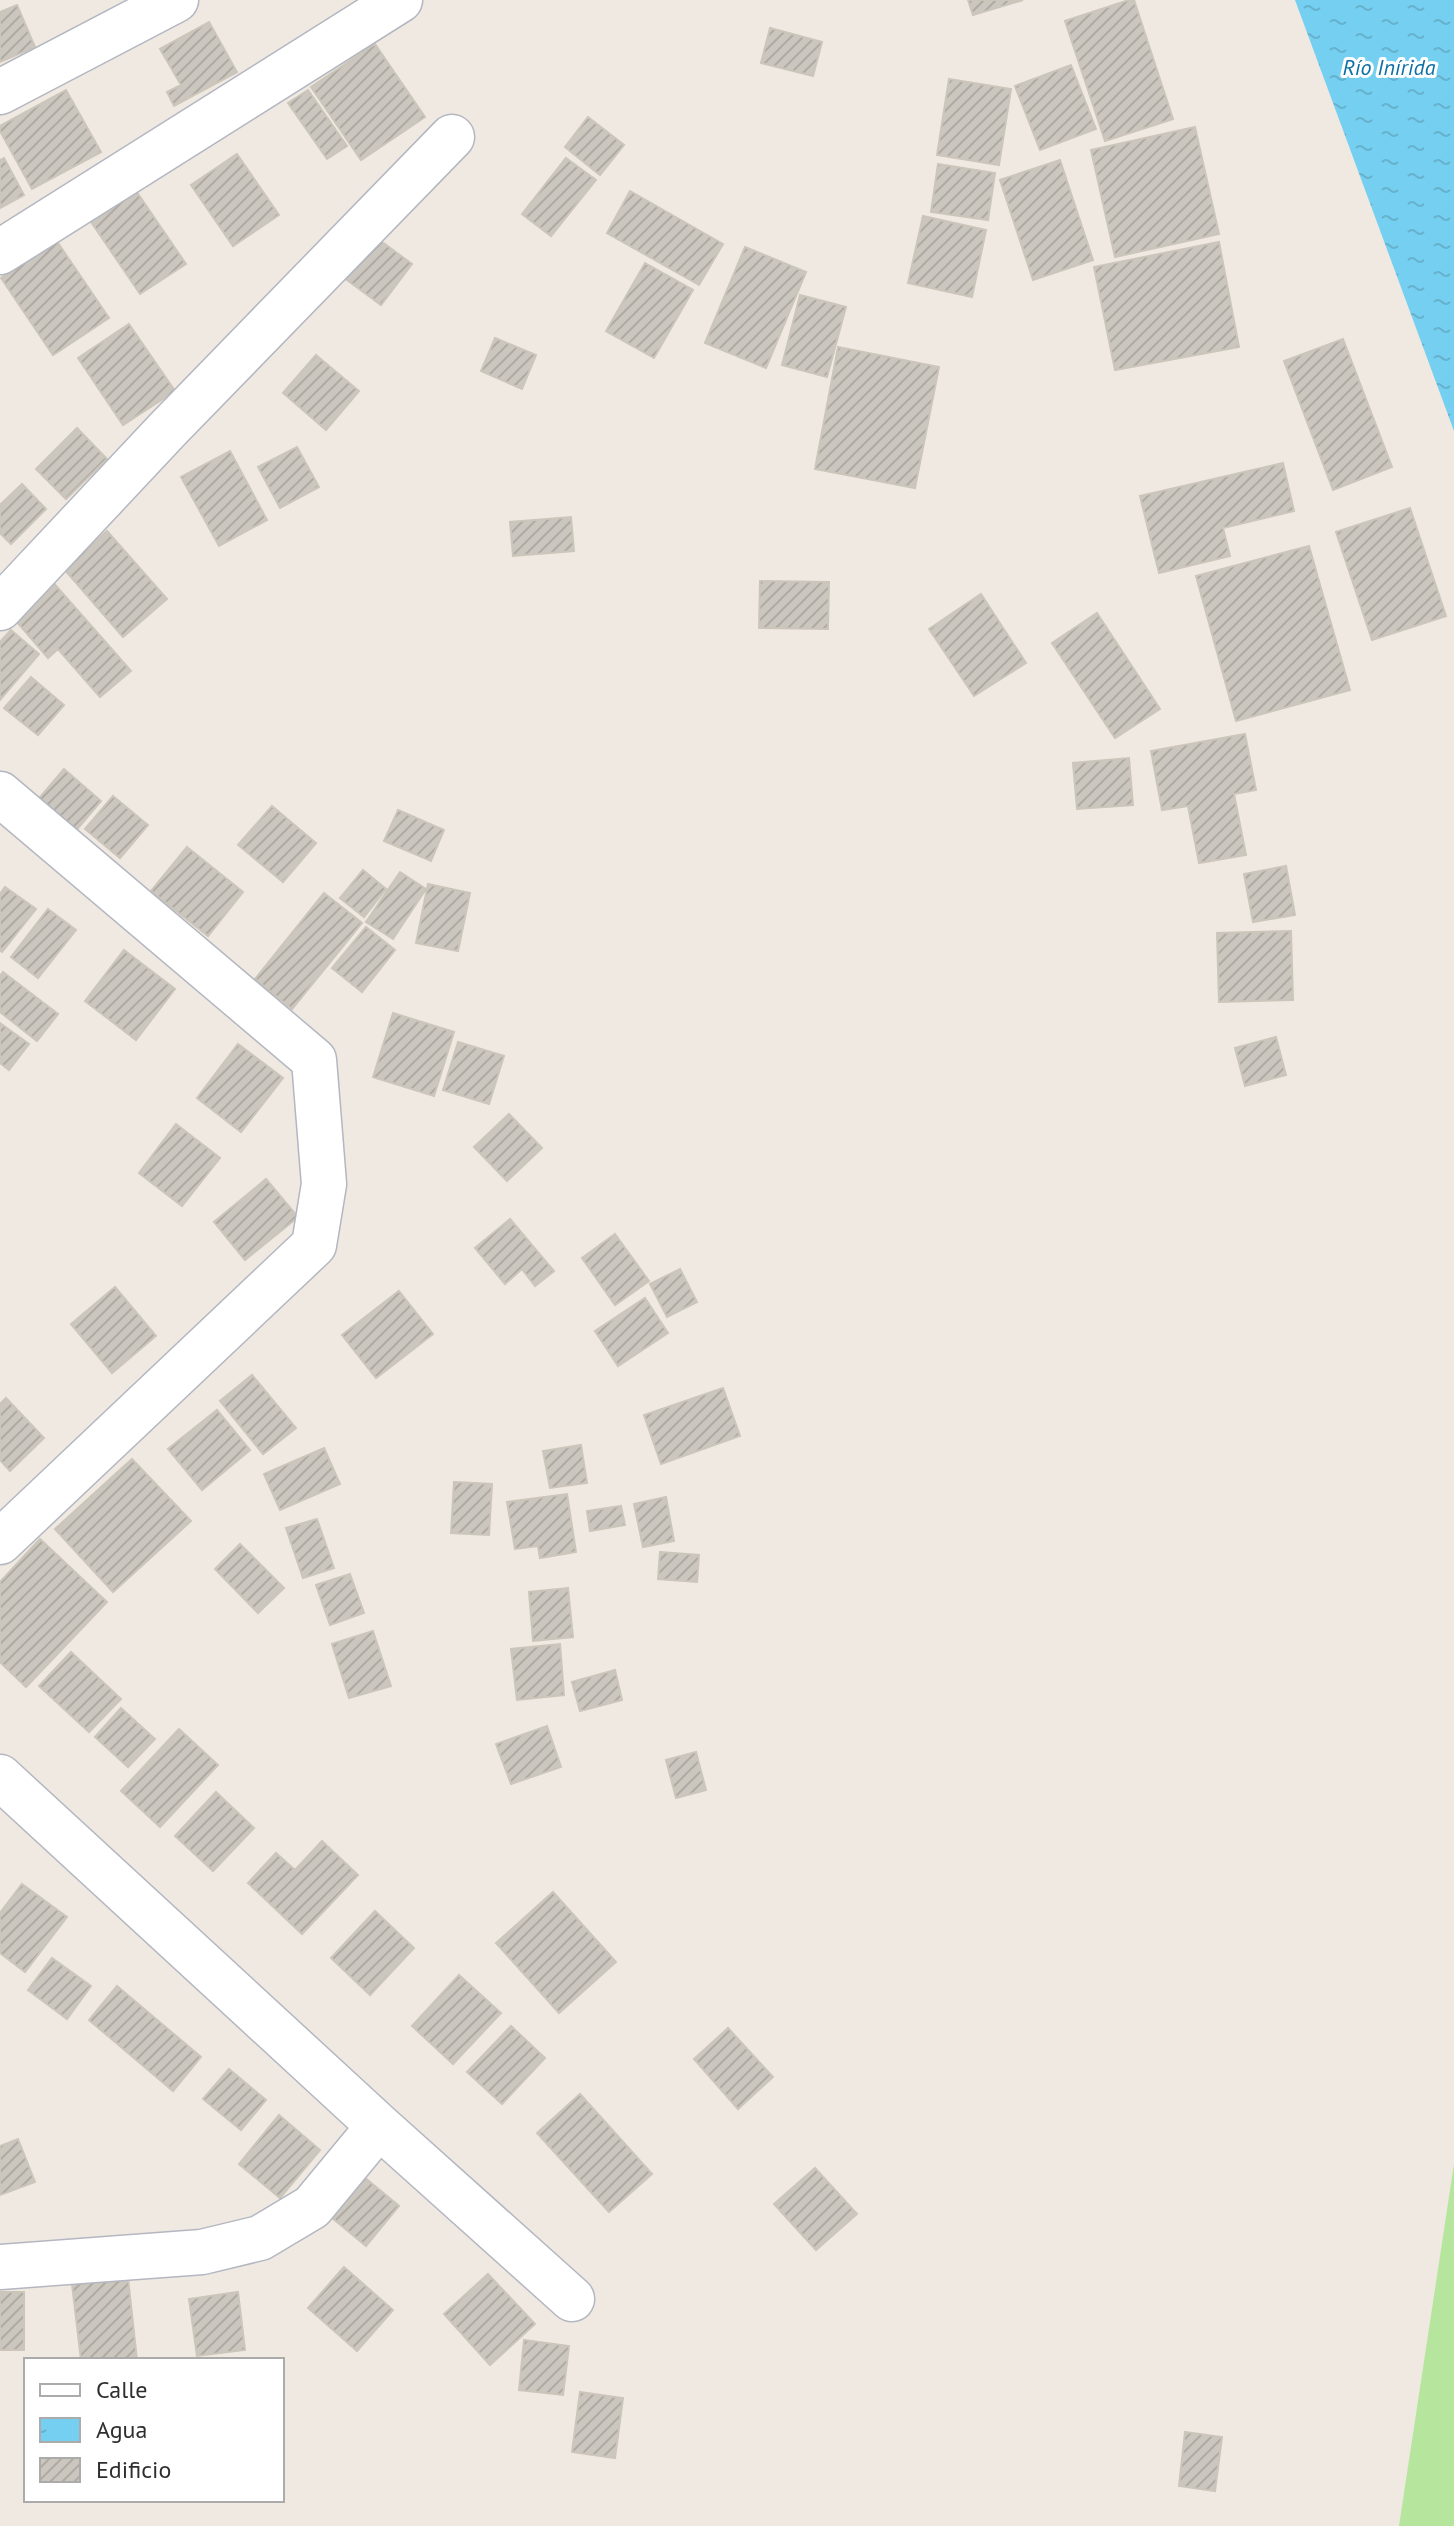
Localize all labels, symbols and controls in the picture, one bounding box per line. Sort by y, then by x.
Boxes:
water label: Río Inírida [1343,53,1436,81]
legend [24,2358,284,2502]
text: Calle [96,2374,147,2405]
text: Agua [96,2414,147,2445]
text: Edificio [96,2454,171,2485]

